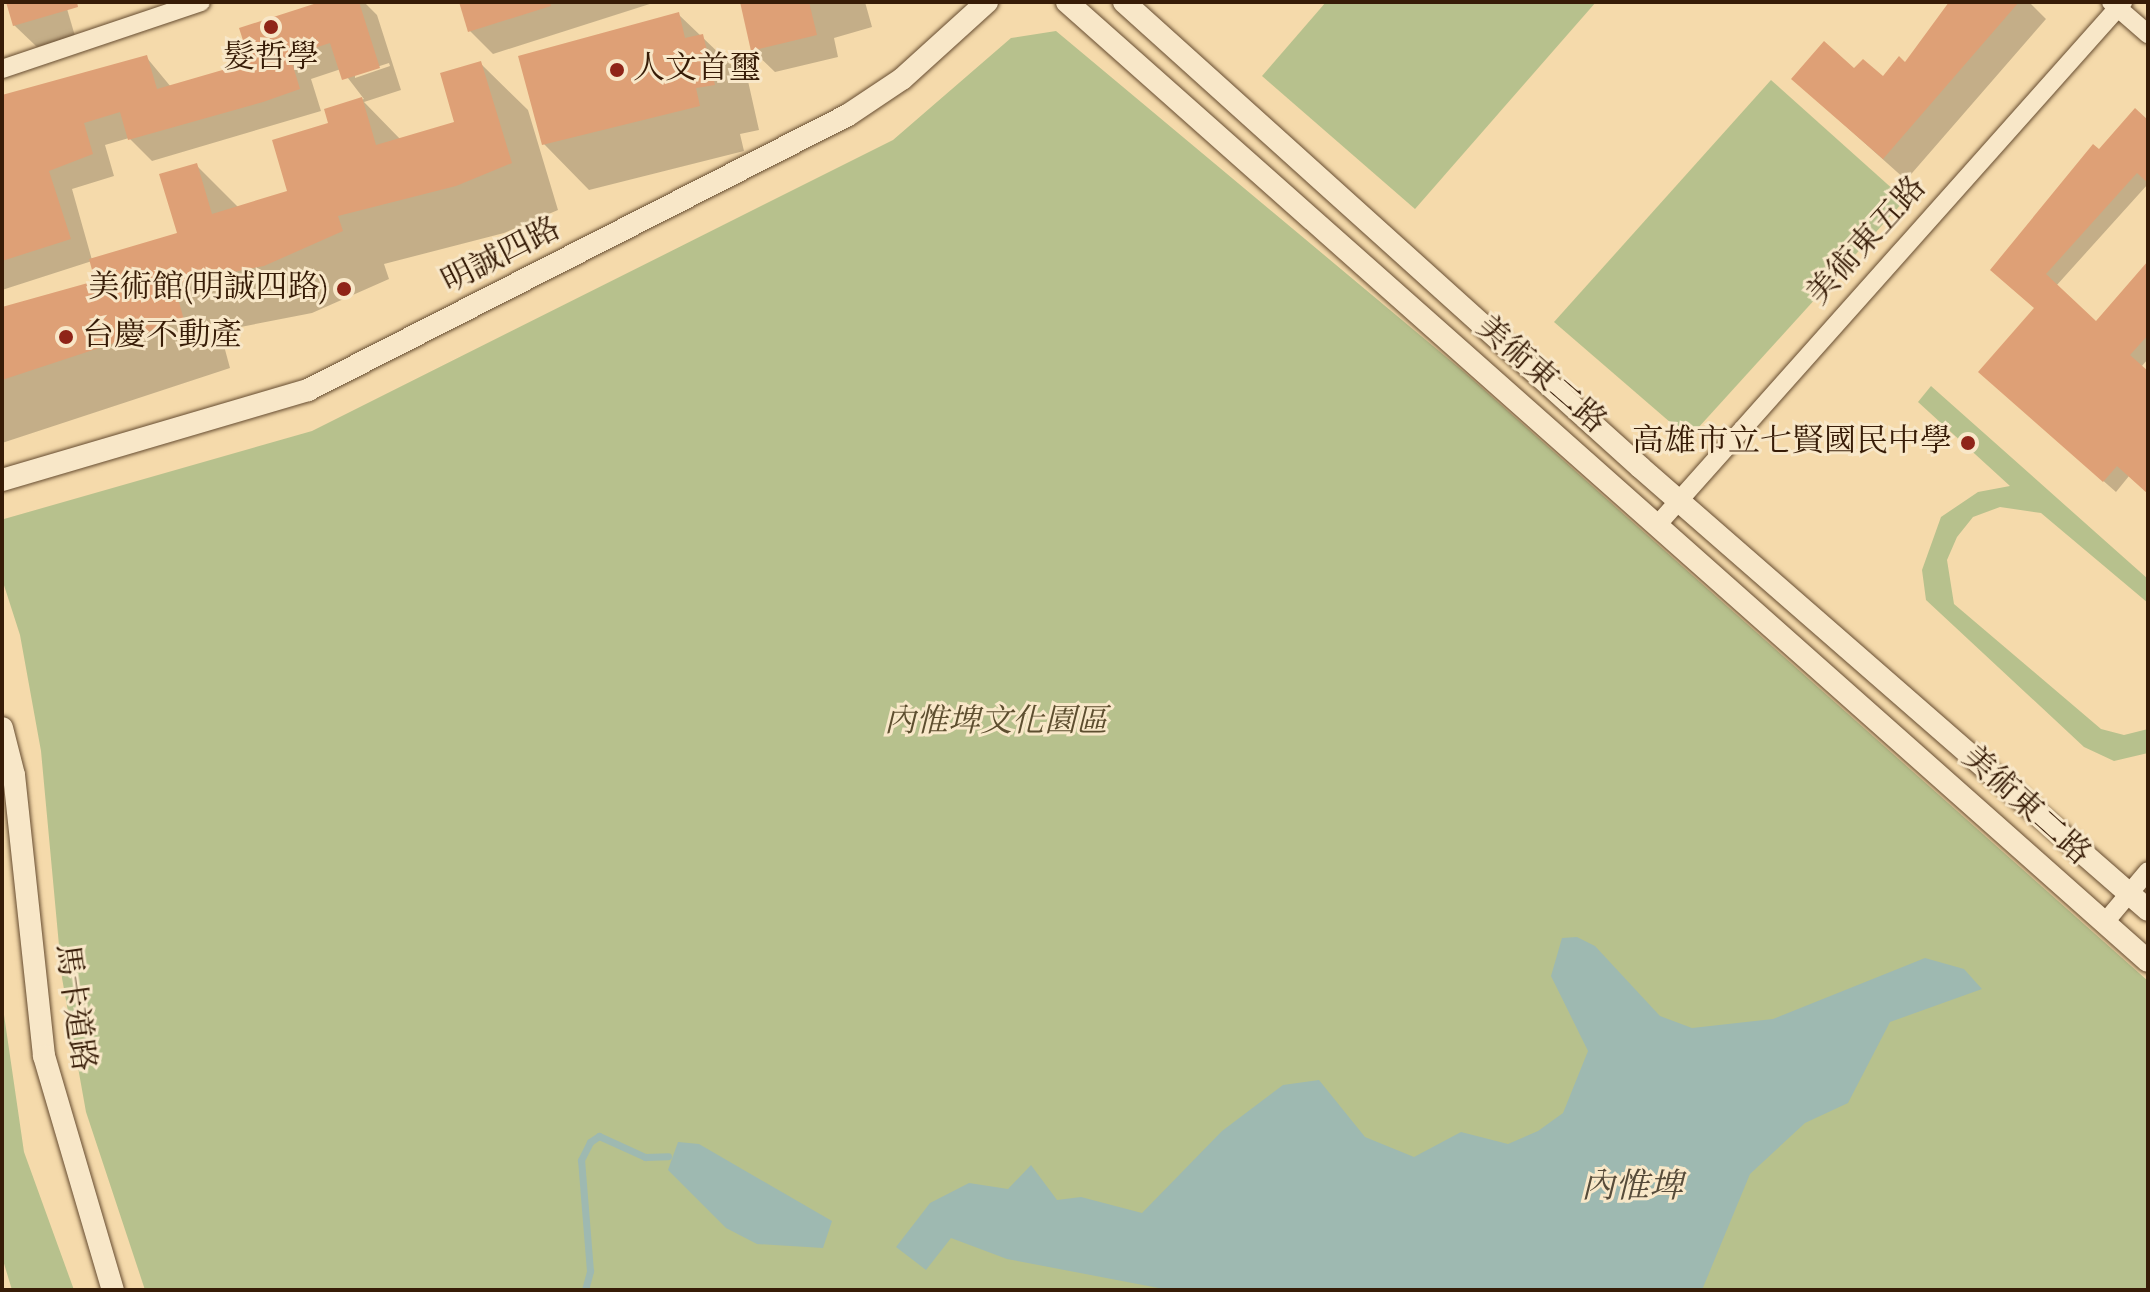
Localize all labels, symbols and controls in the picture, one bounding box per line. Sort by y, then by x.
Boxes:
marker: 髮哲學 [262,18,280,36]
place label: 髮哲學 [223,40,319,78]
place label: 人文首璽 [633,51,761,89]
marker: 人文首璽 [608,61,626,79]
street label: 美術東五路 [1800,170,1936,314]
street label: 明誠四路 [436,211,568,303]
place label: 美術館(明誠四路) [88,270,328,308]
marker: 美術館(明誠四路) [335,280,353,298]
street label: 美術東二路 [1467,309,1613,443]
place label: 台慶不動產 [82,318,242,356]
marker: 台慶不動產 [57,328,75,346]
place label: 高雄市立七賢國民中學 [1632,424,1952,462]
marker: 高雄市立七賢國民中學 [1959,434,1977,452]
park label: 內惟埤文化園區 [884,704,1108,742]
street label: 美術東二路 [1953,739,2097,875]
street label: 馬卡道路 [45,942,101,1074]
water label: 內惟埤 [1581,1168,1683,1208]

